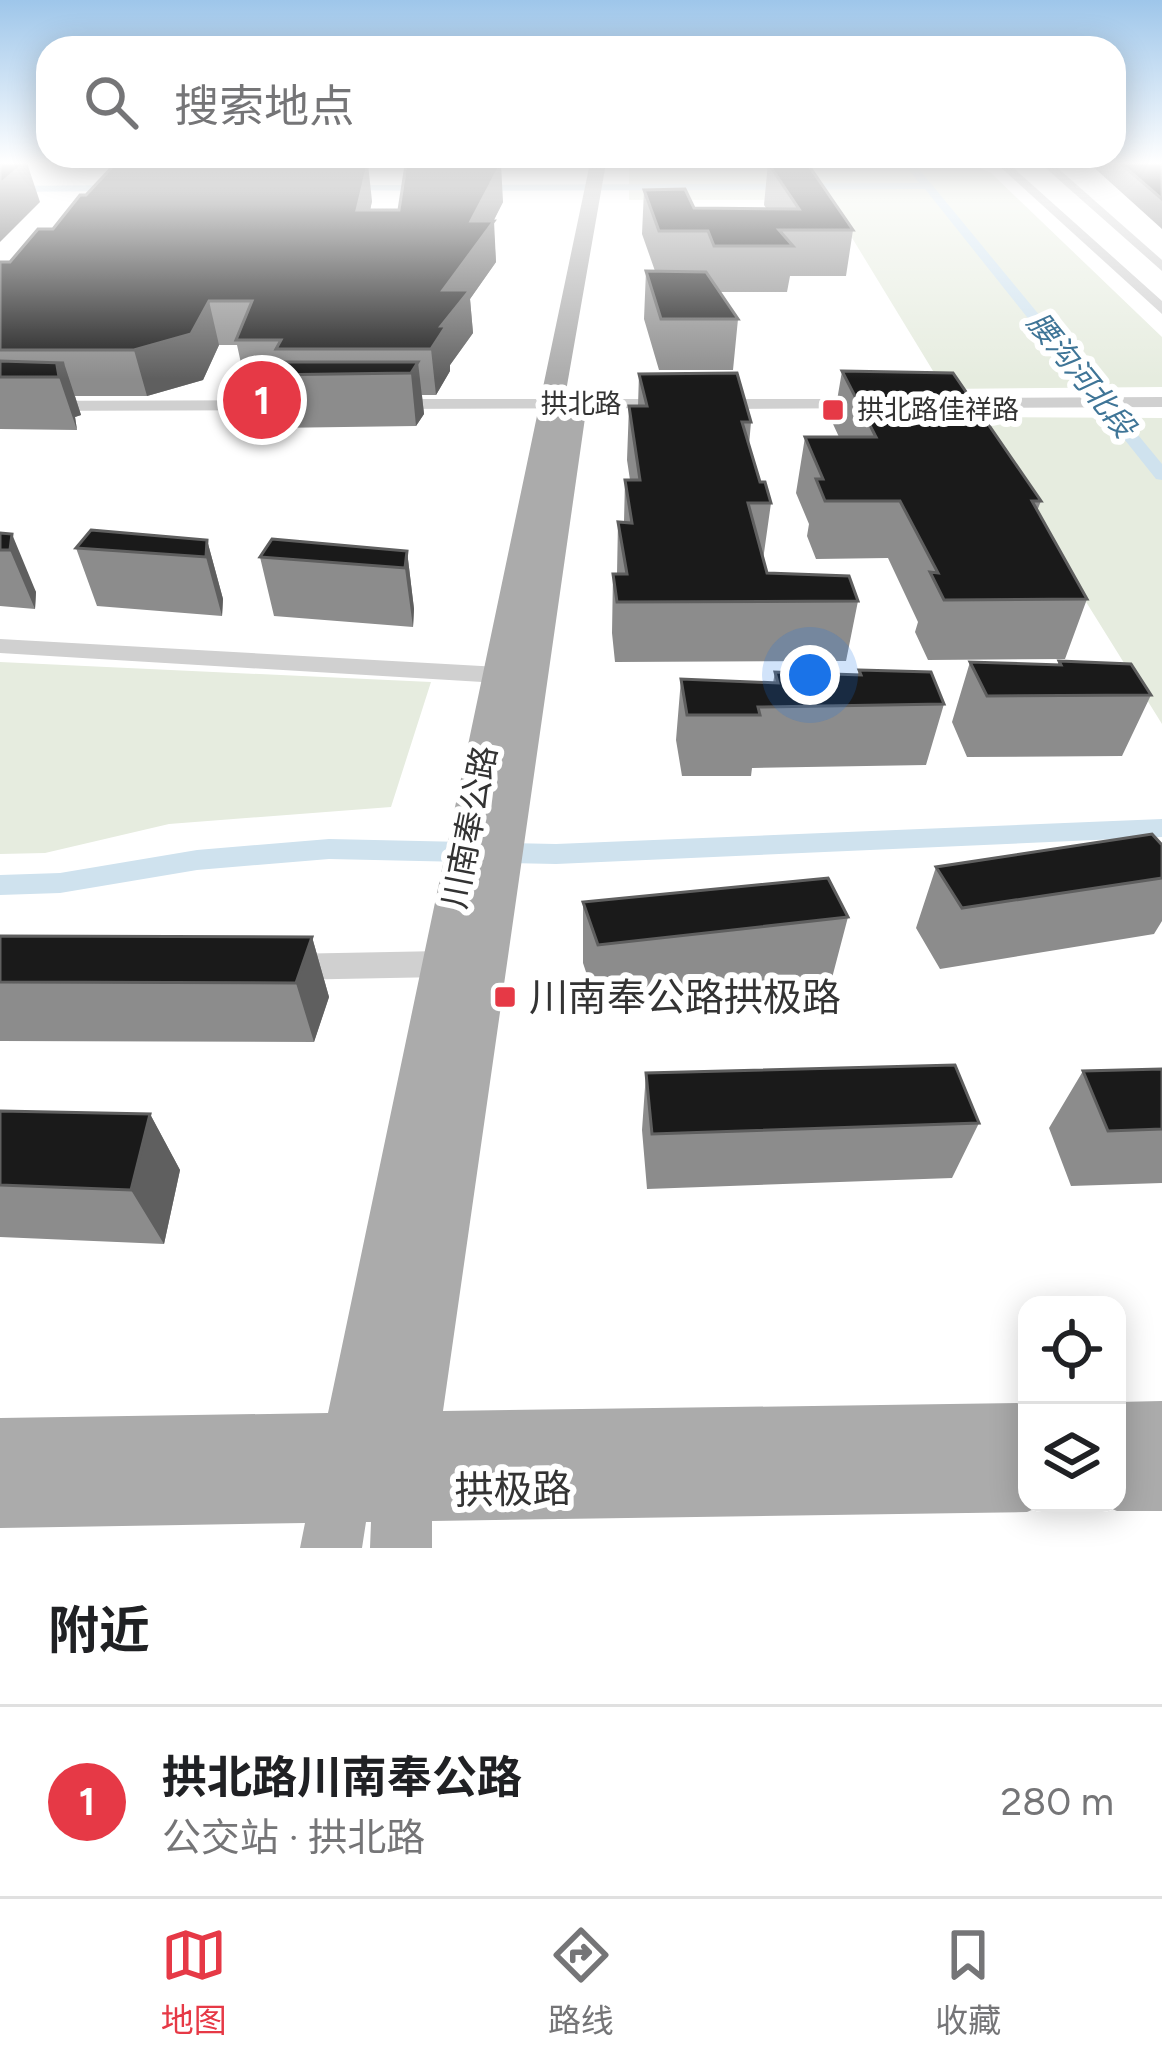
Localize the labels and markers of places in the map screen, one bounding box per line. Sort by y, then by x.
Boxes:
pin: 1 [223,355,301,445]
place label: 拱北路佳祥路 [857,393,1019,426]
marker: 拱北路佳祥路 [820,397,846,423]
place label: 川南奉公路拱极路 [529,974,841,1021]
marker: 川南奉公路拱极路 [492,984,518,1010]

